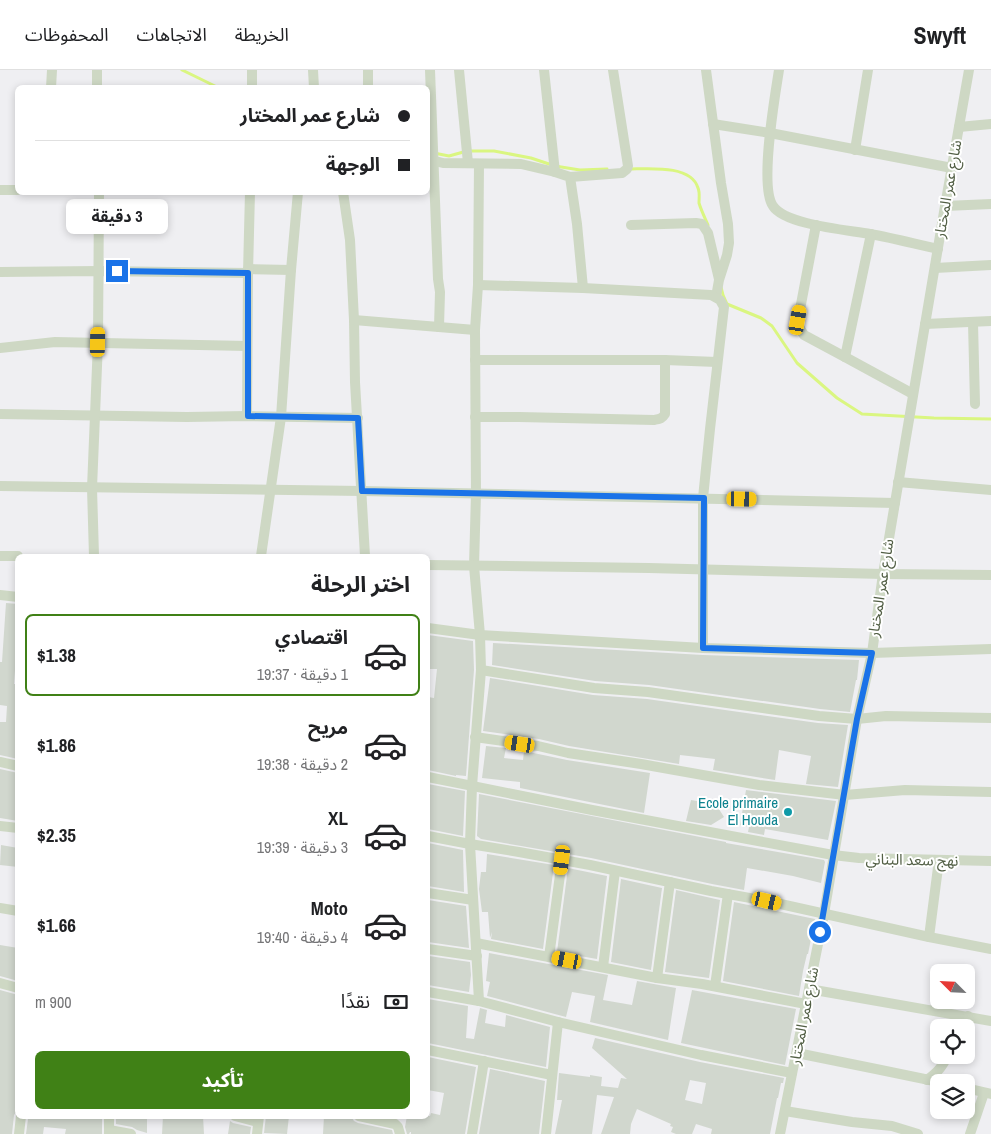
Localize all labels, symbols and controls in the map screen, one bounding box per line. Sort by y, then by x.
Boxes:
text: Swyft [914,19,966,51]
text: المحفوظات [25,22,109,47]
text: الاتجاهات [137,22,207,47]
text: الخريطة [235,22,289,47]
text: شارع عمر المختار [240,102,380,128]
street label: شارع عمر المختار [928,138,968,241]
text: الوجهة [326,151,380,177]
callout: 3 دقيقة [66,198,168,234]
text: 3 دقيقة [91,205,143,227]
route end [106,260,128,282]
car [788,304,807,336]
car [90,327,105,357]
car [726,491,757,507]
street label: شارع عمر المختار [862,537,901,640]
text: اختر الرحلة [311,569,410,599]
text: اقتصادي [275,624,348,650]
icon: car [363,633,408,678]
text: $1.38 [37,642,76,668]
text: 1 دقيقة · 19:37 [257,663,348,685]
text: مريح [308,714,348,740]
icon: car [363,723,408,768]
text: $1.86 [37,732,76,758]
car [504,734,535,754]
text: 2 دقيقة · 19:38 [257,753,348,775]
place label: Ecole primaire El Houda [698,792,778,830]
text: XL [328,805,348,831]
marker: Ecole primaire El Houda [782,806,794,818]
icon: car [363,813,408,858]
text: $2.35 [37,822,76,848]
text: 3 دقيقة · 19:39 [257,836,348,858]
car [552,844,571,876]
street label: نهج سعد البناني [865,848,959,873]
car [750,890,783,912]
text: Moto [311,895,348,921]
icon: car [363,903,408,948]
text: $1.66 [37,912,76,938]
route start [809,921,831,943]
text: 4 دقيقة · 19:40 [257,926,348,948]
car [550,950,583,970]
north arrow [930,964,975,1009]
map controls [930,964,975,1119]
street label: شارع عمر المختار [784,965,825,1068]
text: نقدًا [341,988,370,1014]
icon: cash [382,988,410,1016]
text: 900 m [35,991,71,1013]
button: locate [930,1019,975,1064]
button: تأكيد [35,1051,410,1109]
button: layers [930,1074,975,1119]

